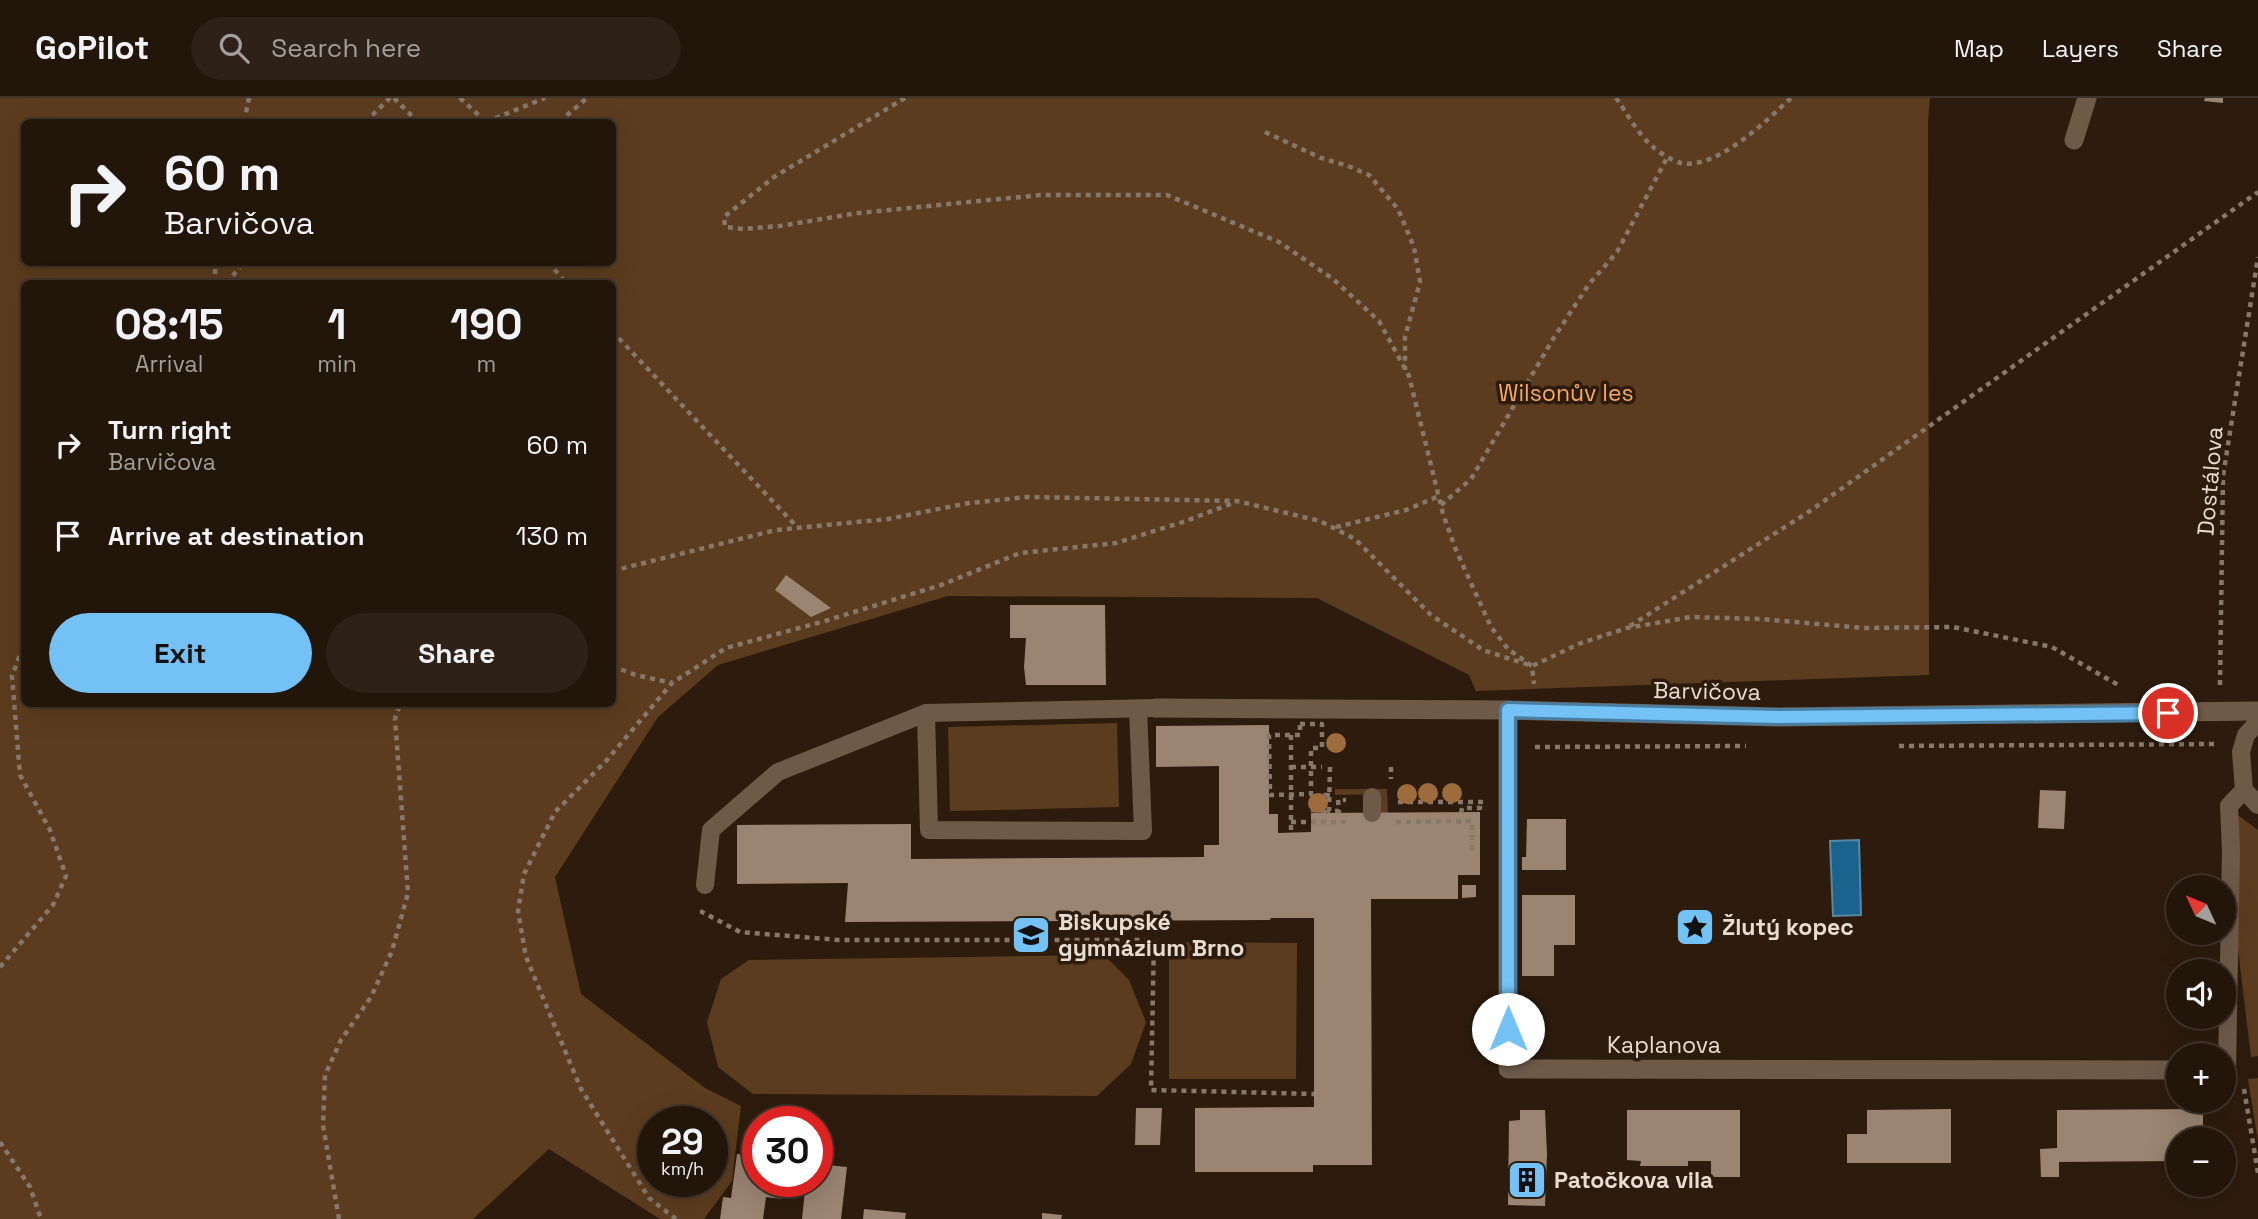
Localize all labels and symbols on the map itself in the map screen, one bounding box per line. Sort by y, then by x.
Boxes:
park label: Wilsonův les [1498,378,1634,408]
street label: Dostálova [2190,425,2230,537]
street label: Barvičova [1653,675,1761,707]
pin [2138,683,2198,743]
north arrow [2166,875,2236,945]
place icon: Žlutý kopec [1674,906,1716,948]
place label: Biskupské gymnázium Brno [1058,907,1244,963]
place label: Žlutý kopec [1722,912,1854,942]
school or university icon: Biskupské gymnázium Brno [1010,914,1052,956]
position arrow [1471,992,1545,1066]
street label: Kaplanova [1607,1030,1721,1060]
speed limit sign: 30 [742,1106,833,1197]
building icon: Patočkova vila [1506,1159,1548,1201]
place label: Patočkova vila [1554,1165,1713,1195]

